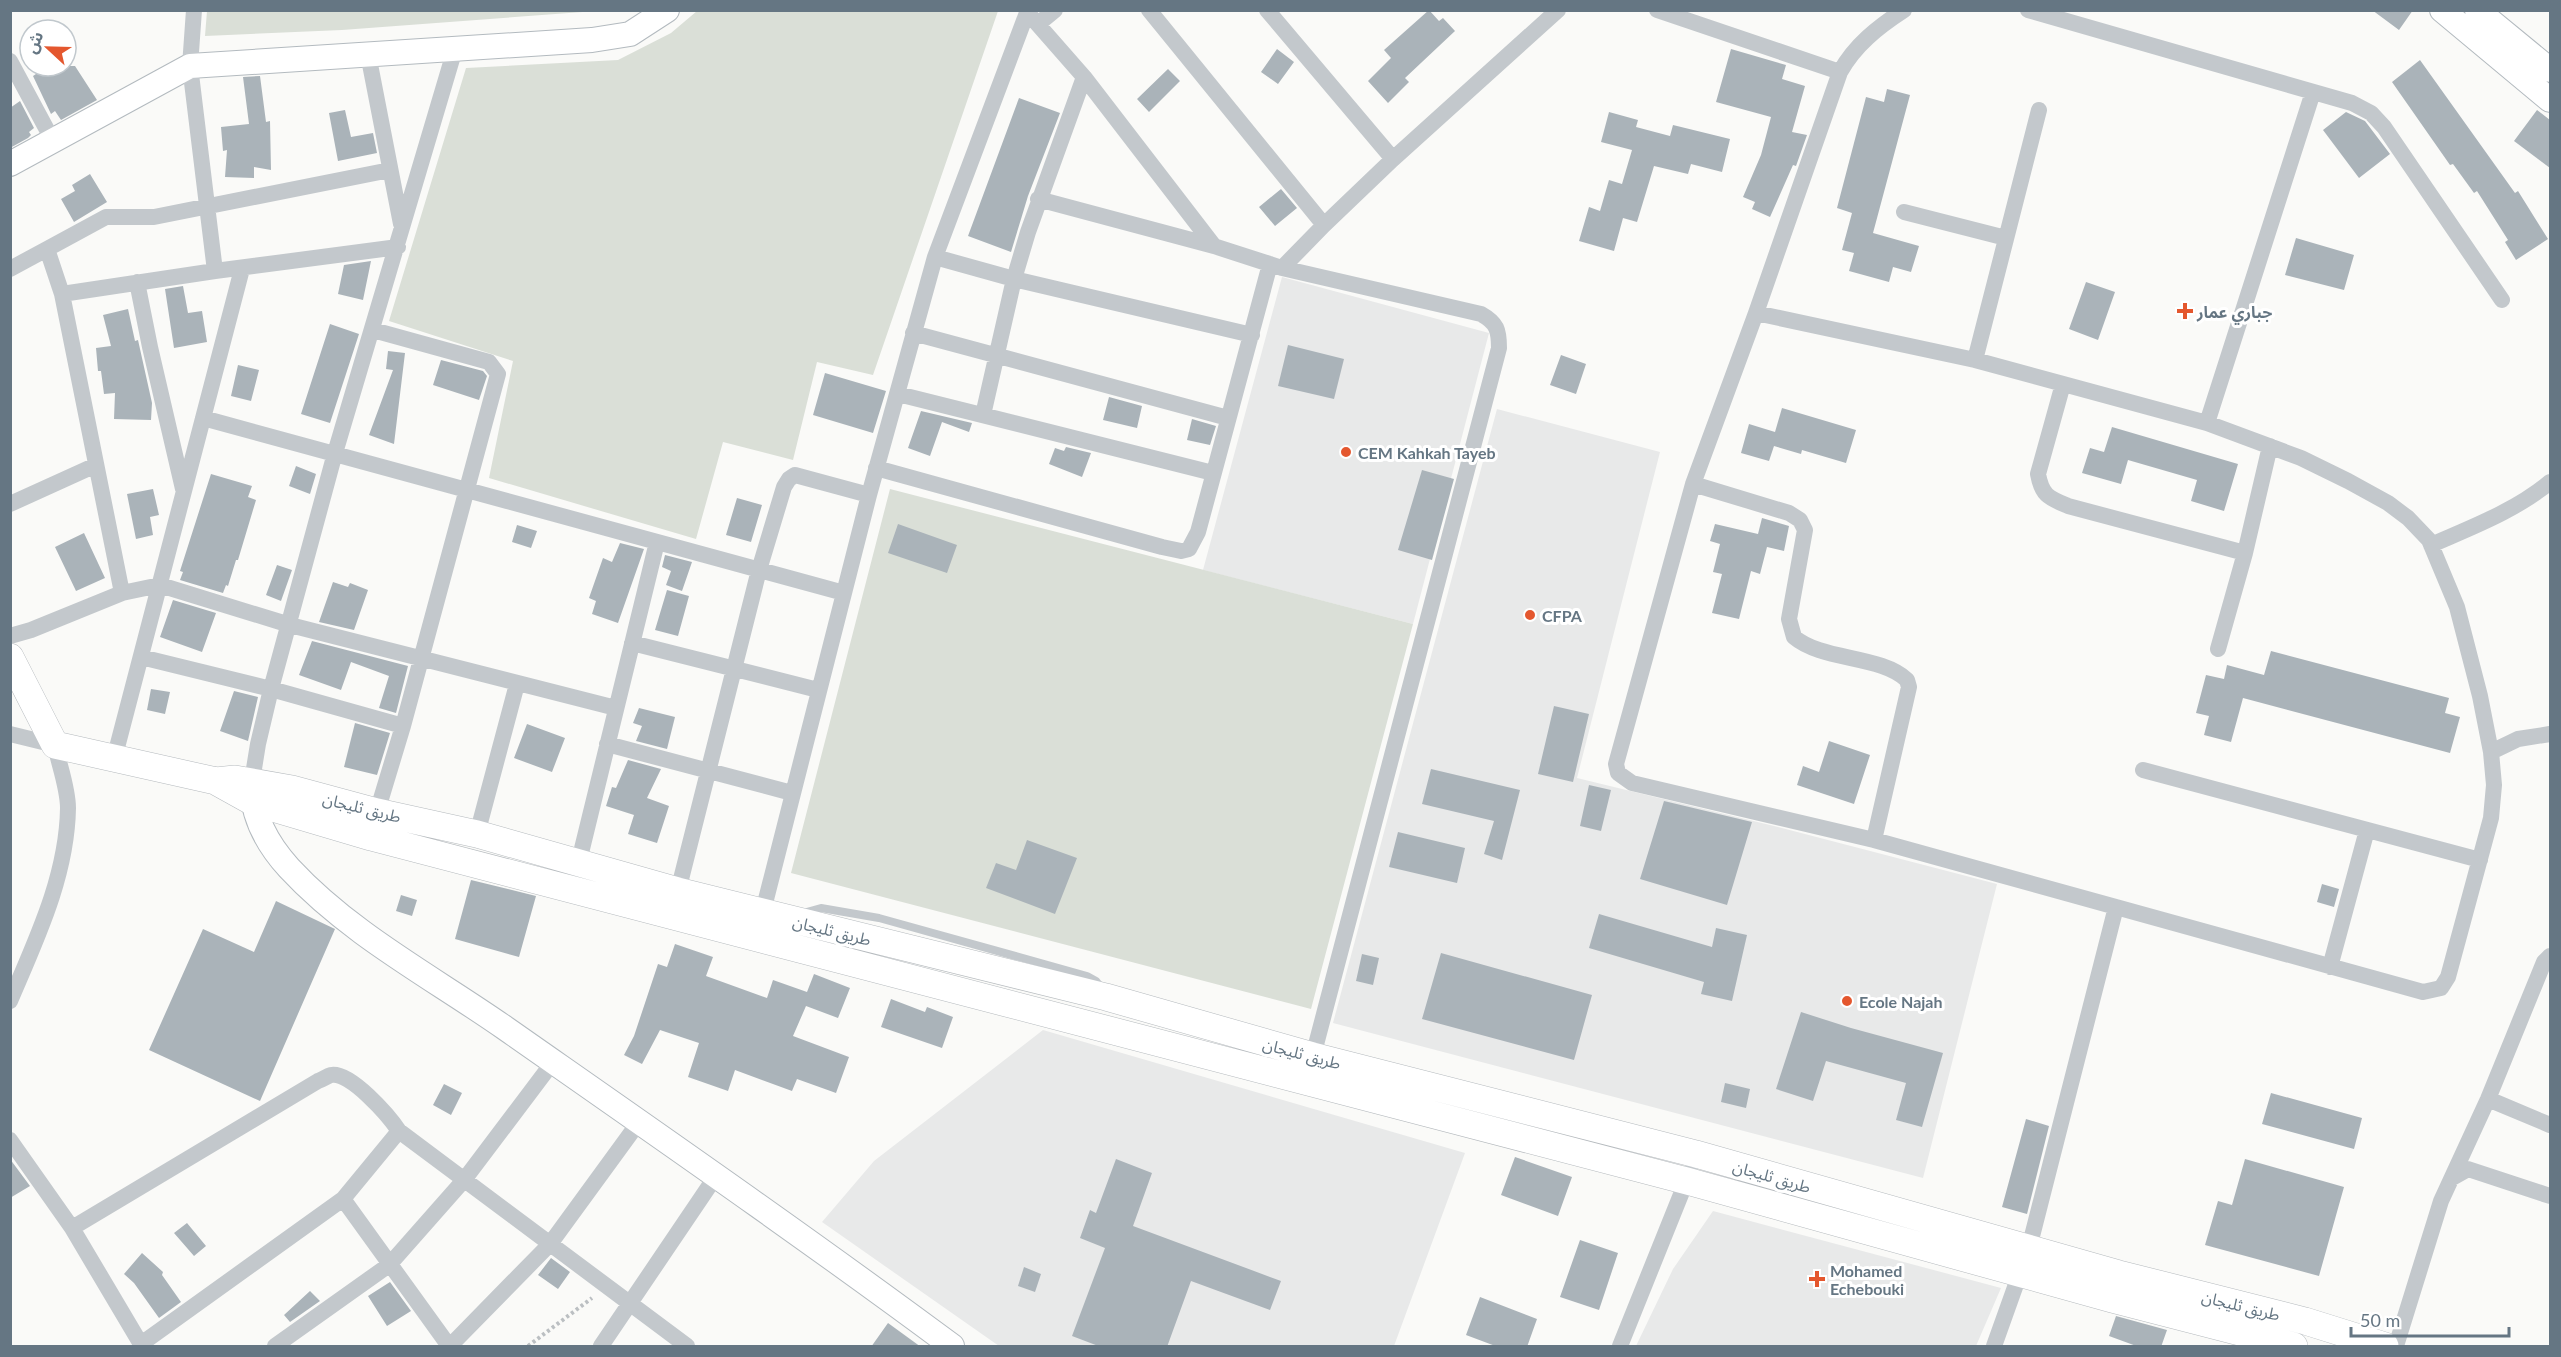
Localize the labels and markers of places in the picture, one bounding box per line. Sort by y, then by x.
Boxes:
place label: جباري عمار [2196,302,2272,325]
marker: جباري عمار [2178,304,2192,318]
place label: CEM Kahkah Tayeb [1358,443,1496,462]
marker: CEM Kahkah Tayeb [1339,445,1353,459]
place label: CFPA [1542,606,1583,625]
marker: CFPA [1523,608,1537,622]
place label: Ecole Najah [1859,992,1942,1011]
marker: Ecole Najah [1840,994,1854,1008]
place label: Mohamed Echebouki [1830,1261,1904,1298]
marker: Mohamed Echebouki [1808,1270,1826,1288]

